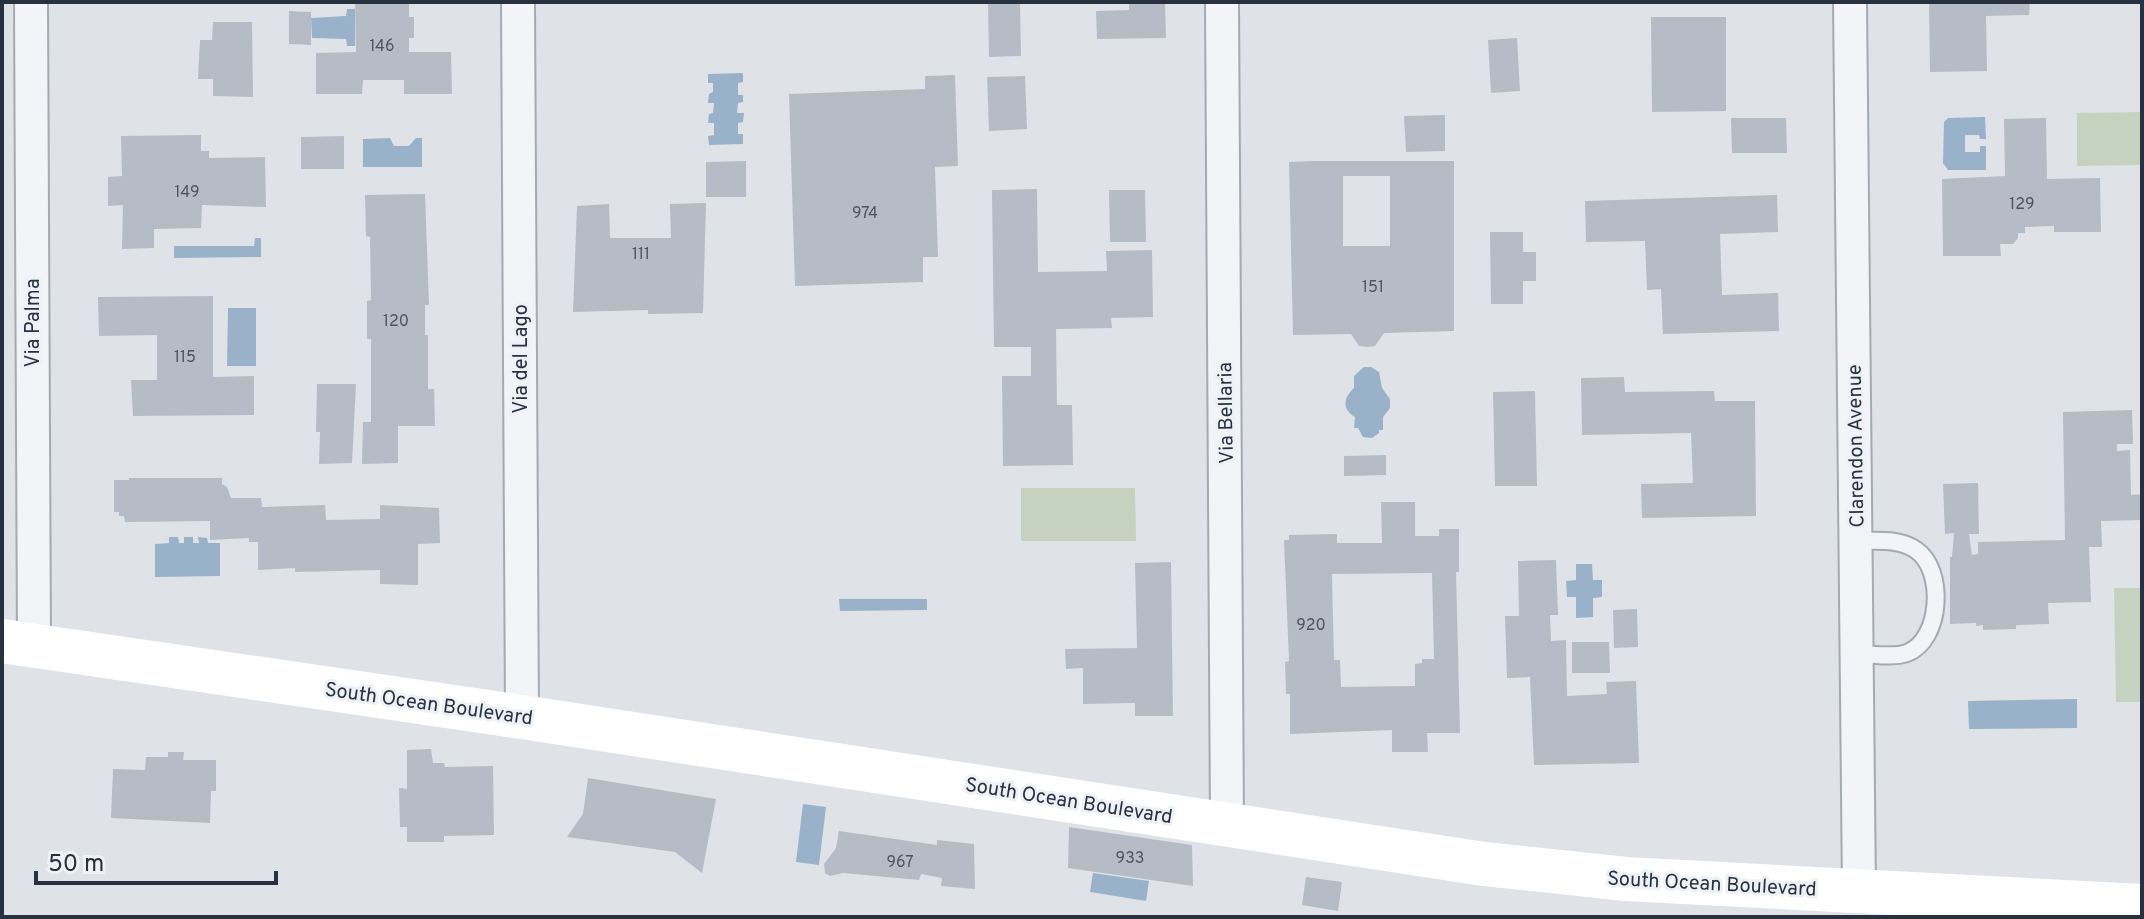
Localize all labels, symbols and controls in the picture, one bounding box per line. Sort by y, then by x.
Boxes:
house number: 146 [369,37,395,57]
house number: 149 [175,183,199,203]
house number: 129 [2009,195,2035,215]
house number: 974 [852,204,878,224]
house number: 111 [632,245,650,265]
house number: 151 [1362,278,1384,298]
street label: Via Palma [21,279,47,367]
street label: Via del Lago [509,304,535,414]
house number: 120 [383,312,409,332]
house number: 115 [174,348,196,368]
street label: Via Bellaria [1213,362,1241,464]
street label: Clarendon Avenue [1843,364,1871,528]
house number: 920 [1296,616,1326,636]
street label: South Ocean Boulevard [323,678,534,732]
street label: South Ocean Boulevard [963,773,1174,831]
scale bar [36,835,276,885]
house number: 933 [1116,849,1144,869]
text: 50 m [48,850,104,880]
house number: 967 [886,853,914,873]
street label: South Ocean Boulevard [1607,867,1817,903]

